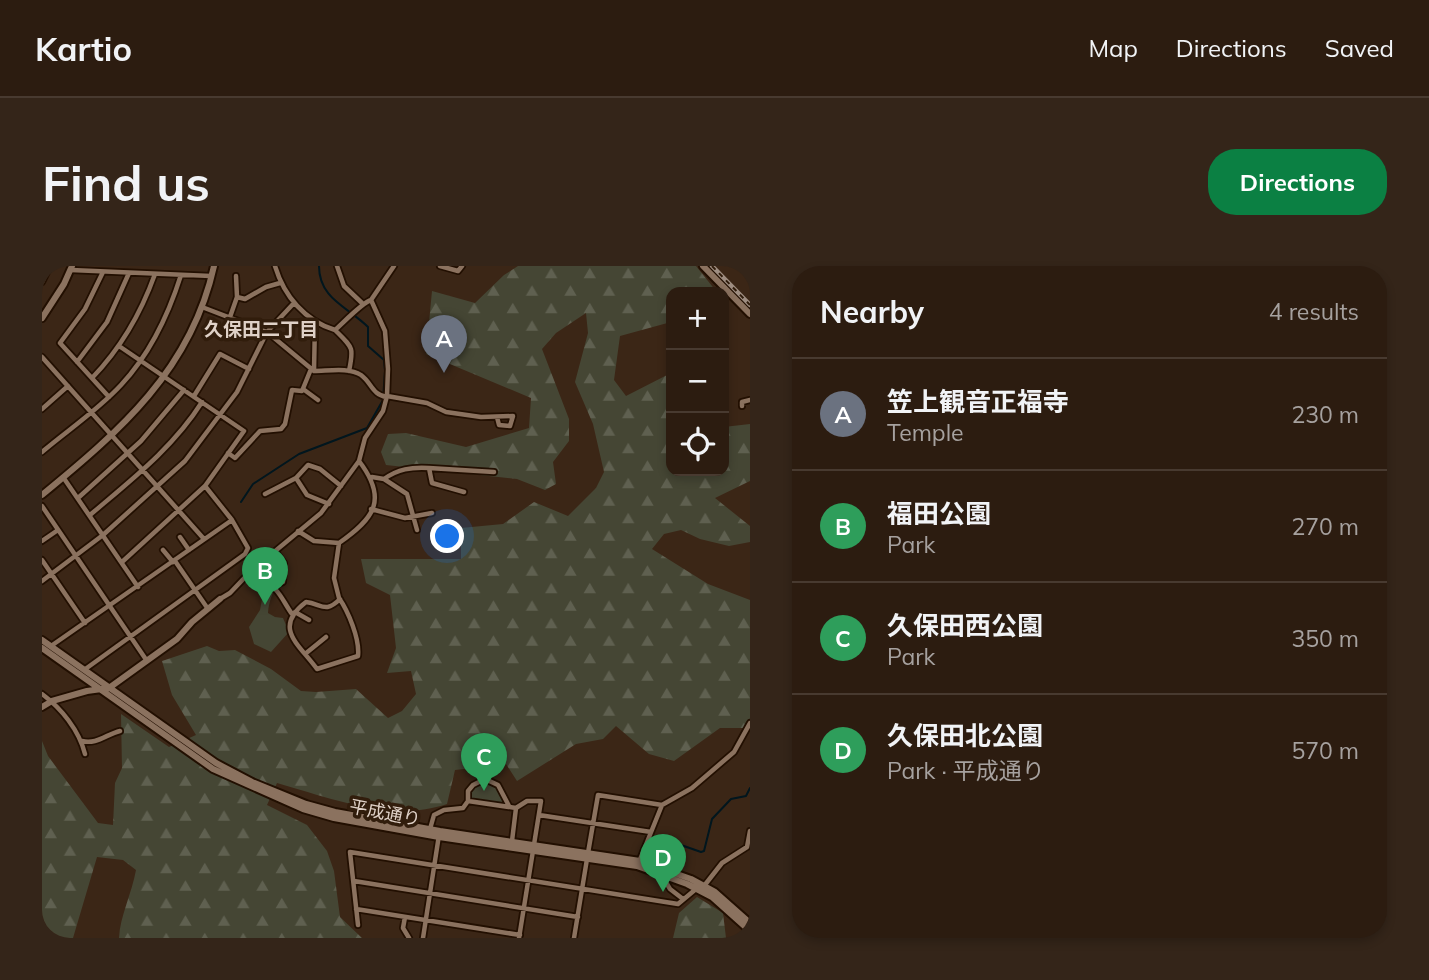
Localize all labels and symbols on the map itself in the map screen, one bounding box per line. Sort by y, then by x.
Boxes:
pin: A [421,315,467,373]
district label: 久保田二丁目 [204,317,318,341]
your location [430,519,464,553]
pin: B [242,547,288,605]
pin: C [461,733,507,791]
street label: 平成通り [348,794,423,831]
pin: D [640,834,686,892]

